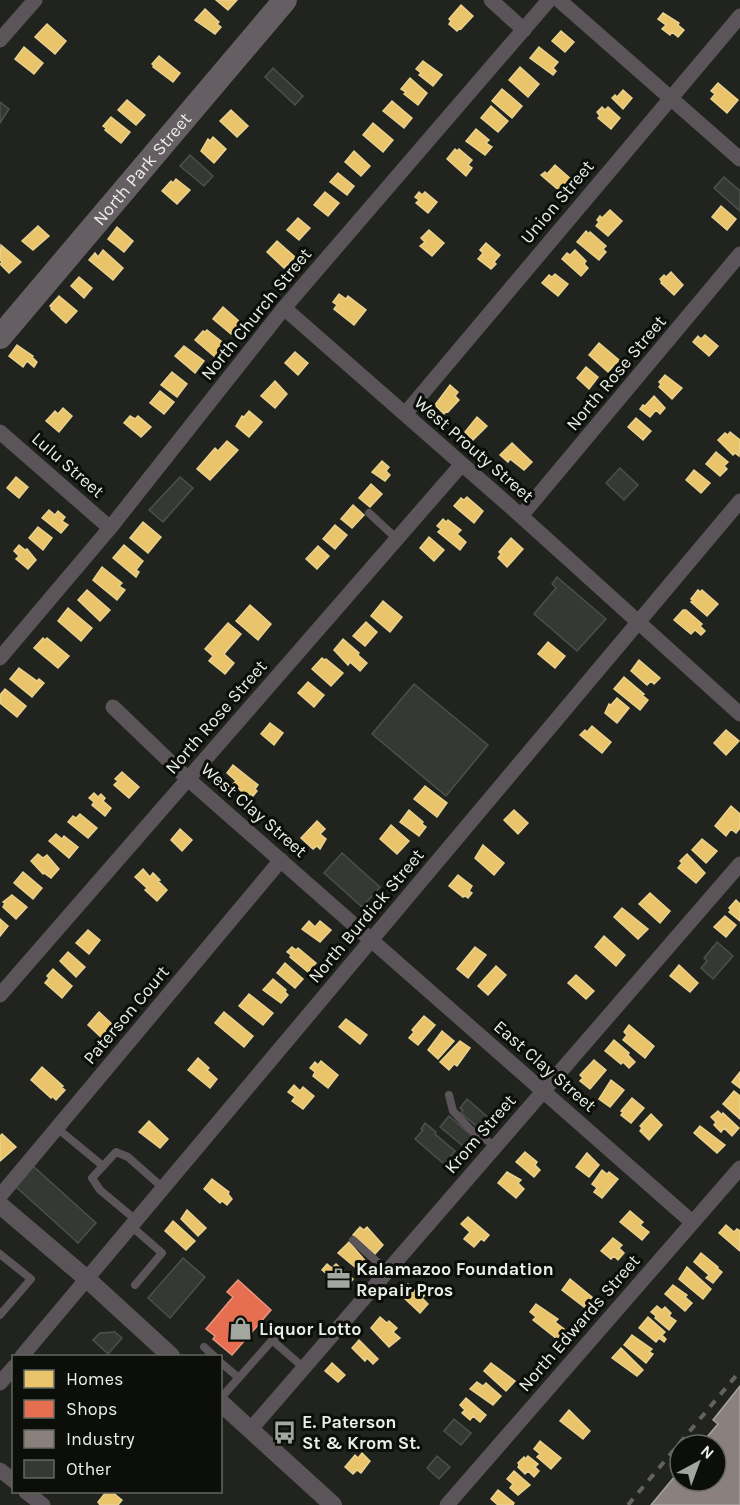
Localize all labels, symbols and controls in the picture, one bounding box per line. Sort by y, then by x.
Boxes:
street label: North Park Street [88,108,196,230]
street label: Union Street [516,156,598,248]
street label: North Church Street [196,243,316,385]
street label: North Rose Street [561,311,671,435]
street label: West Prouty Street [410,391,538,507]
street label: Lulu Street [27,428,109,503]
street label: North Rose Street [161,655,272,778]
street label: West Clay Street [196,758,312,862]
street label: North Burdick Street [303,844,429,988]
street label: Paterson Court [78,961,174,1069]
street label: East Clay Street [489,1016,601,1117]
street label: Krom Street [440,1090,521,1178]
street label: North Edwards Street [513,1250,645,1396]
place label: Kalamazoo Foundation Repair Pros [356,1258,554,1301]
office icon: Kalamazoo Foundation Repair Pros [325,1266,351,1292]
shop icon: Liquor Lotto [228,1316,254,1342]
place label: Liquor Lotto [259,1318,361,1340]
legend [12,1355,222,1493]
text: Homes [66,1368,123,1390]
text: Shops [66,1398,118,1420]
place label: E. Paterson St & Krom St. [302,1411,420,1454]
bus stop icon: E. Paterson St & Krom St. [271,1419,297,1445]
text: Industry [66,1428,135,1450]
north arrow [668,1433,728,1493]
text: N [697,1441,718,1463]
text: Other [66,1458,111,1480]

